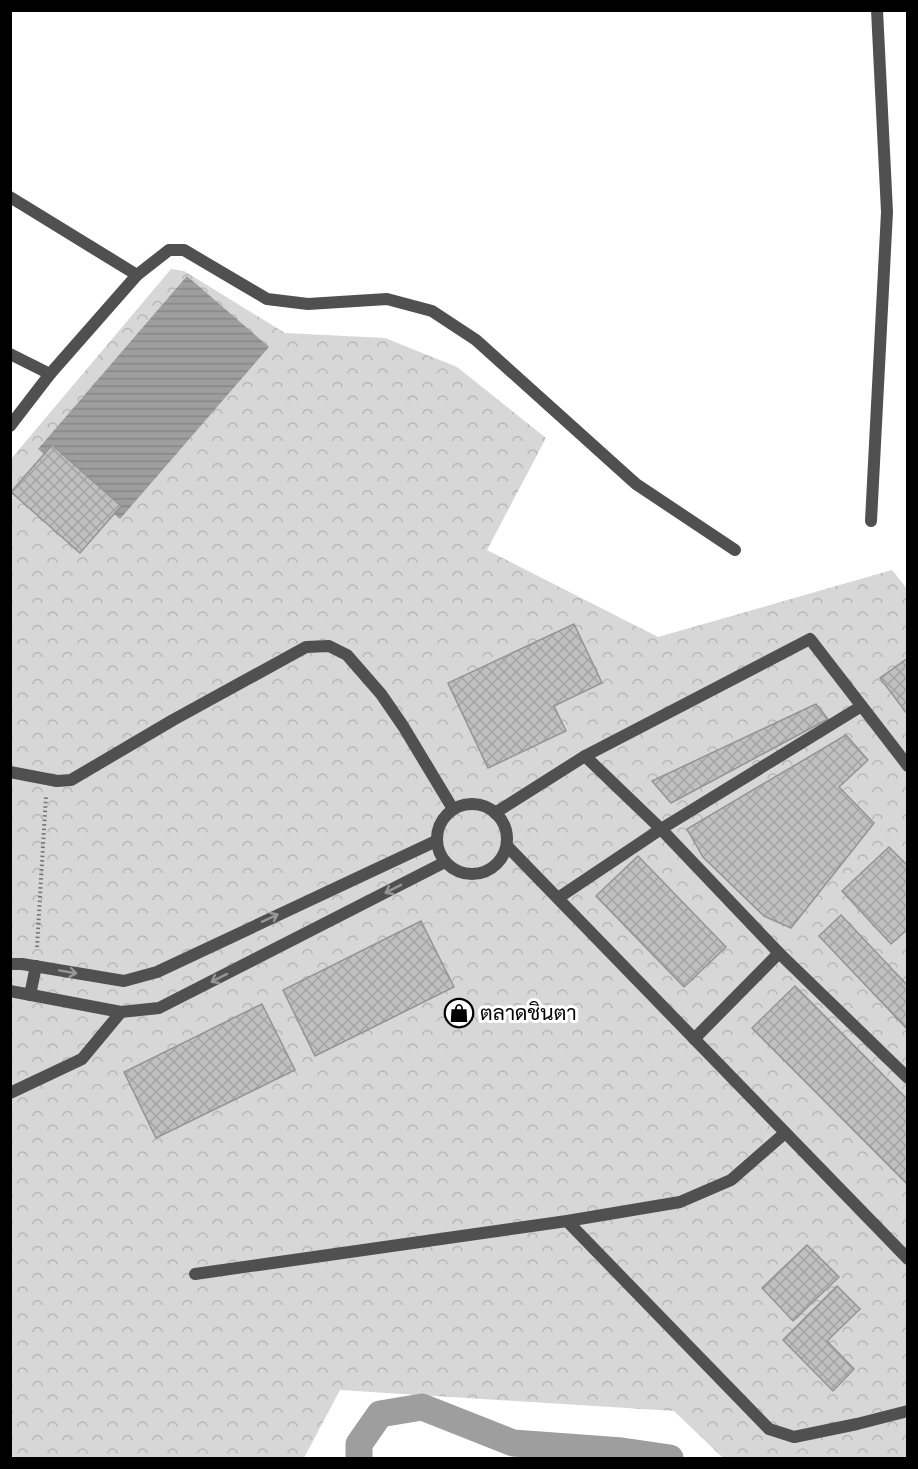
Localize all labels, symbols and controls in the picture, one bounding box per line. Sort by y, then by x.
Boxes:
one-way arrow [384,884,402,895]
one-way arrow [261,912,279,924]
one-way arrow [58,966,78,977]
one-way arrow [210,972,228,984]
shop icon: ตลาดชินตา [443,997,475,1029]
place label: ตลาดชินตา [480,998,577,1028]

